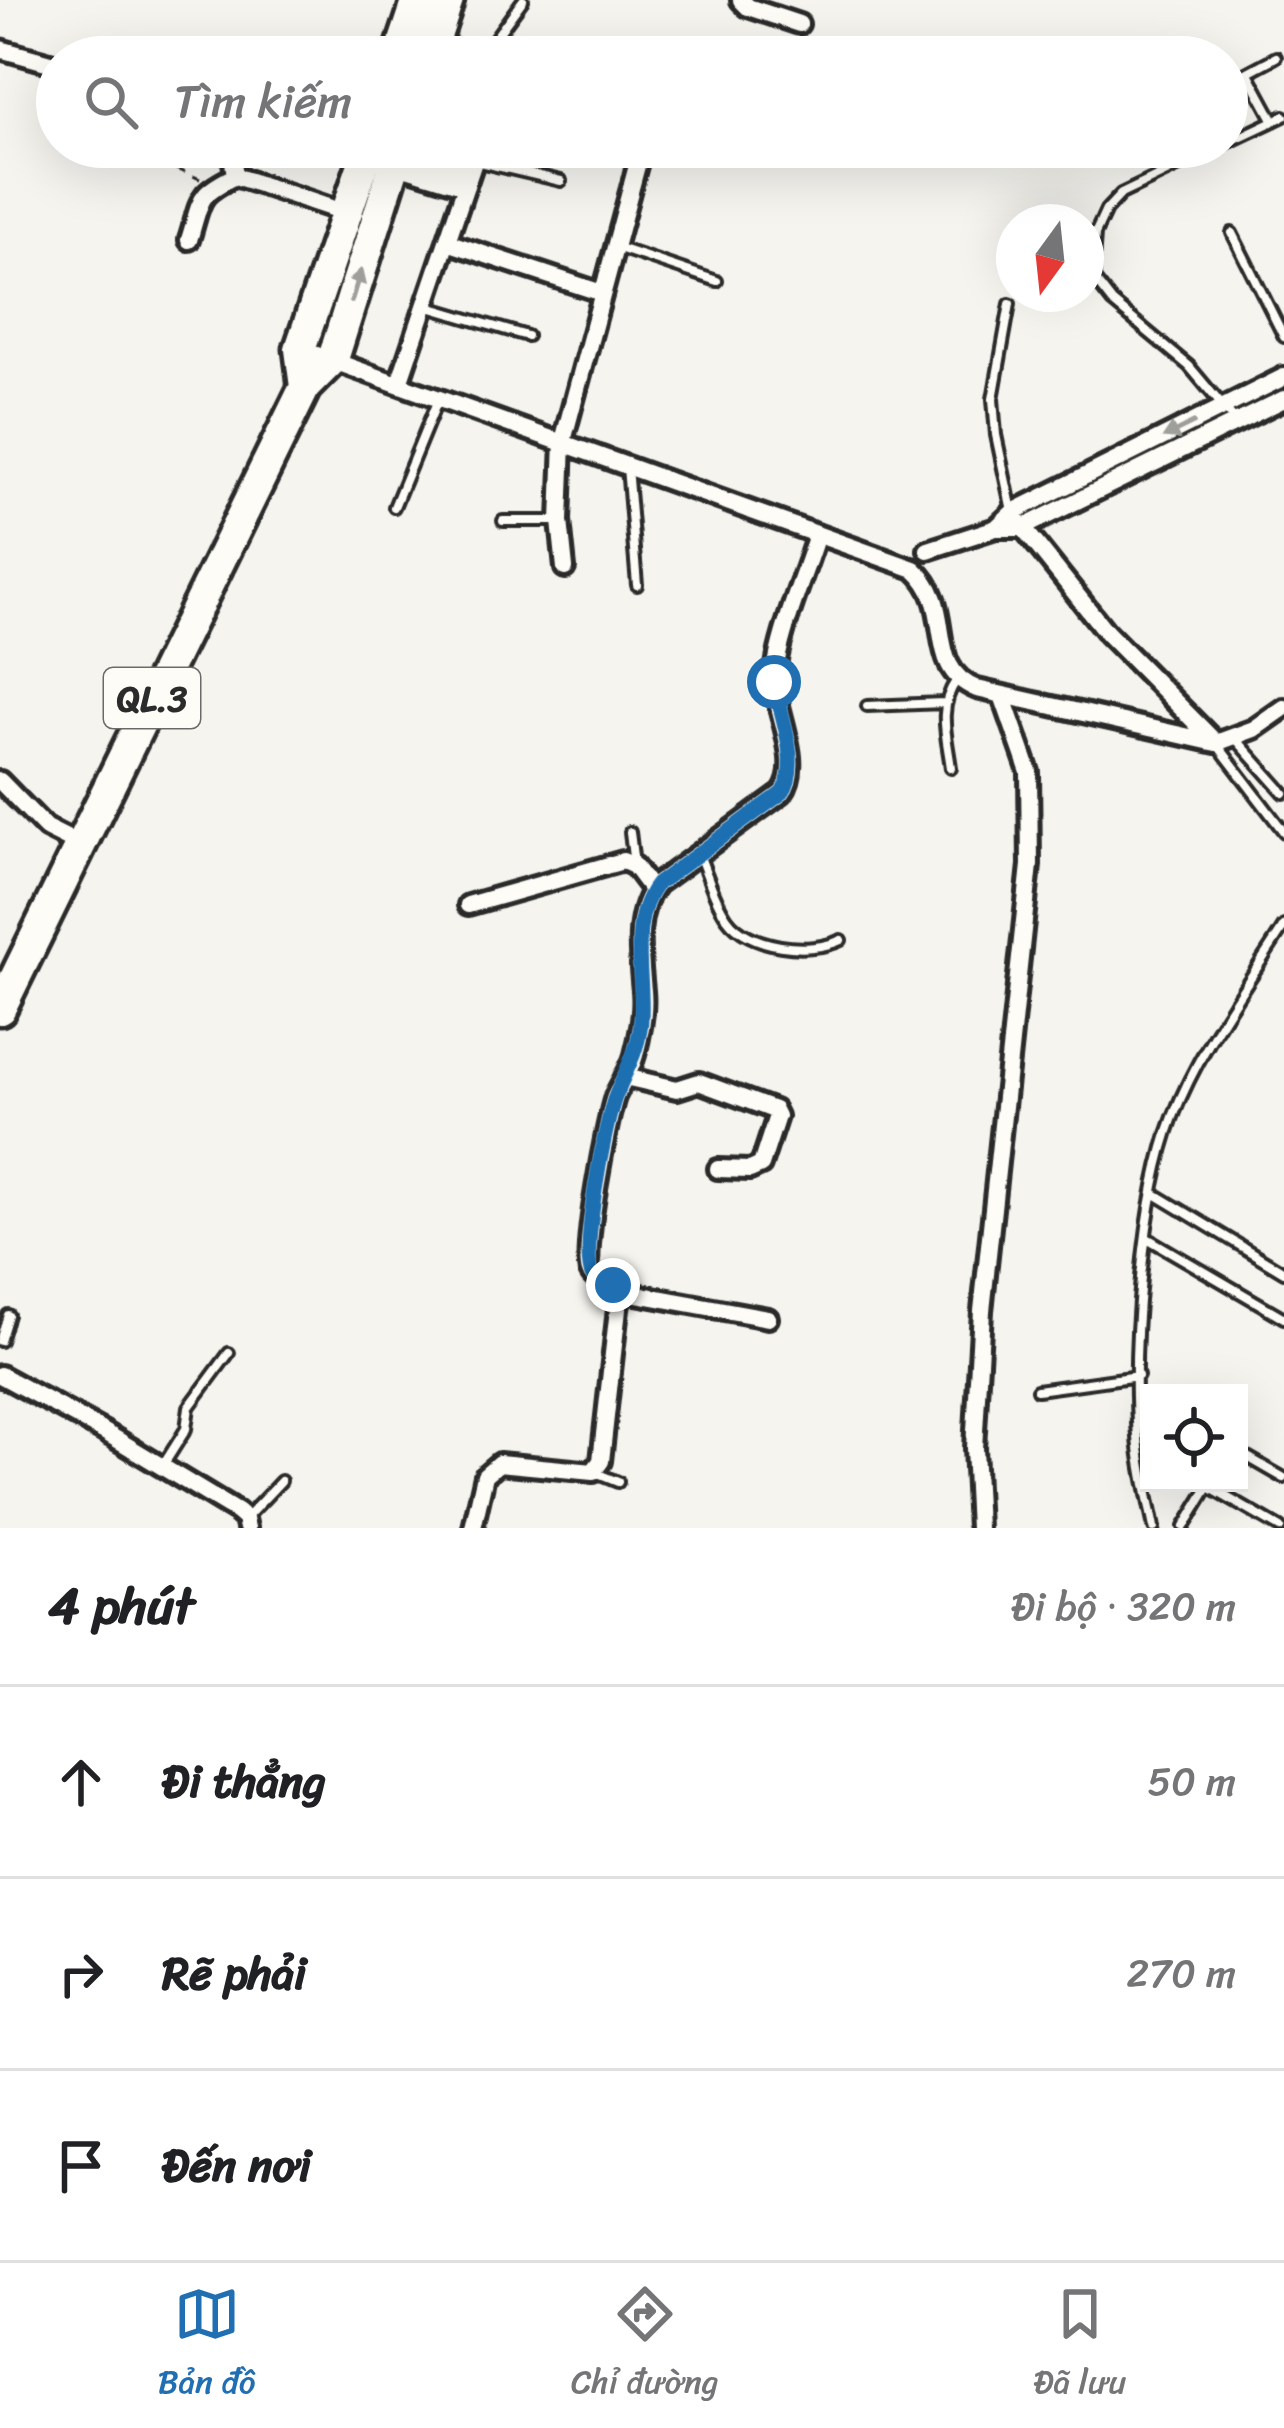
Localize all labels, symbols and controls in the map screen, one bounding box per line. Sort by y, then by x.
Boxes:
search box [36,36,1248,168]
text: Tìm kiếm [174,62,352,142]
icon: search [78,69,144,135]
north arrow [996,204,1104,312]
one-way arrow [348,267,366,304]
one-way arrow [1162,419,1196,439]
route start [747,655,801,709]
road number: QL.3 [104,668,200,728]
route end [586,1258,640,1312]
map controls [1140,1384,1248,1492]
button: locate [1140,1384,1248,1492]
text: 4 phút [48,1561,195,1651]
text: Đi bộ · 320 m [1011,1572,1236,1641]
text: Đi thẳng [162,1742,326,1822]
text: 50 m [1147,1747,1236,1816]
icon: ahead [48,1749,114,1815]
text: Rẽ phải [162,1934,307,2014]
text: 270 m [1126,1939,1236,2008]
icon: right [48,1941,114,2007]
text: Đến nơi [162,2126,311,2206]
icon: arrive [48,2133,114,2199]
tab: Bản đồ [158,2281,256,2411]
tab: Chỉ đường [571,2281,718,2411]
tab: Đã lưu [1034,2281,1126,2411]

